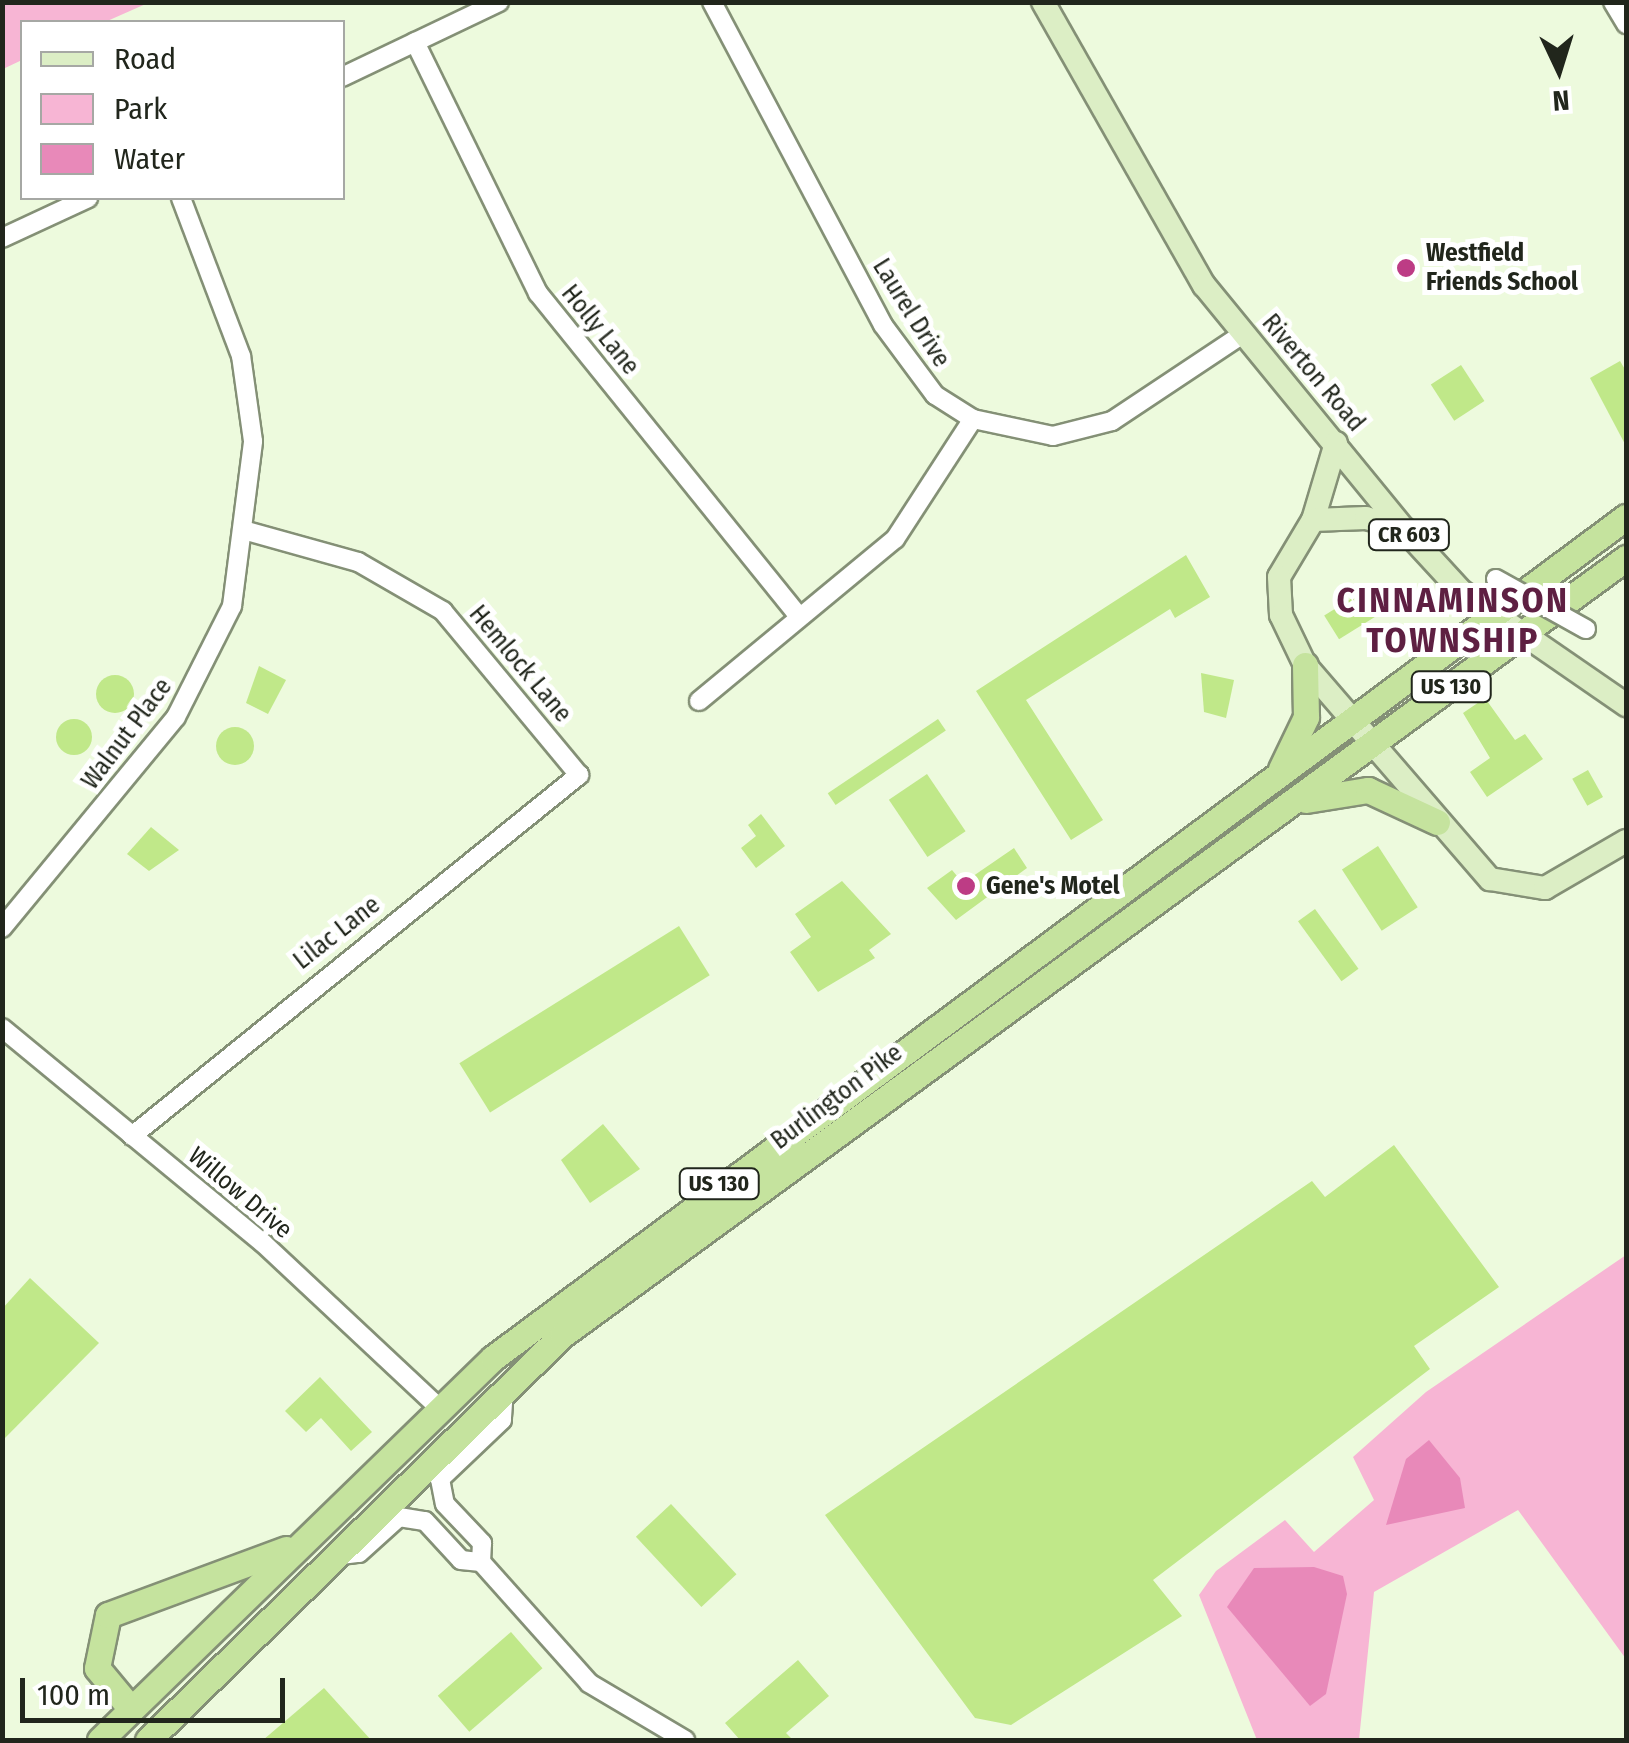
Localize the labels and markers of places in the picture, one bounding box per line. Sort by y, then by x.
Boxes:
place label: Westfield Friends School [1426,239,1578,298]
marker: Westfield Friends School [1395,257,1417,279]
place label: Gene's Motel [986,871,1120,901]
marker: Gene's Motel [955,875,977,897]

